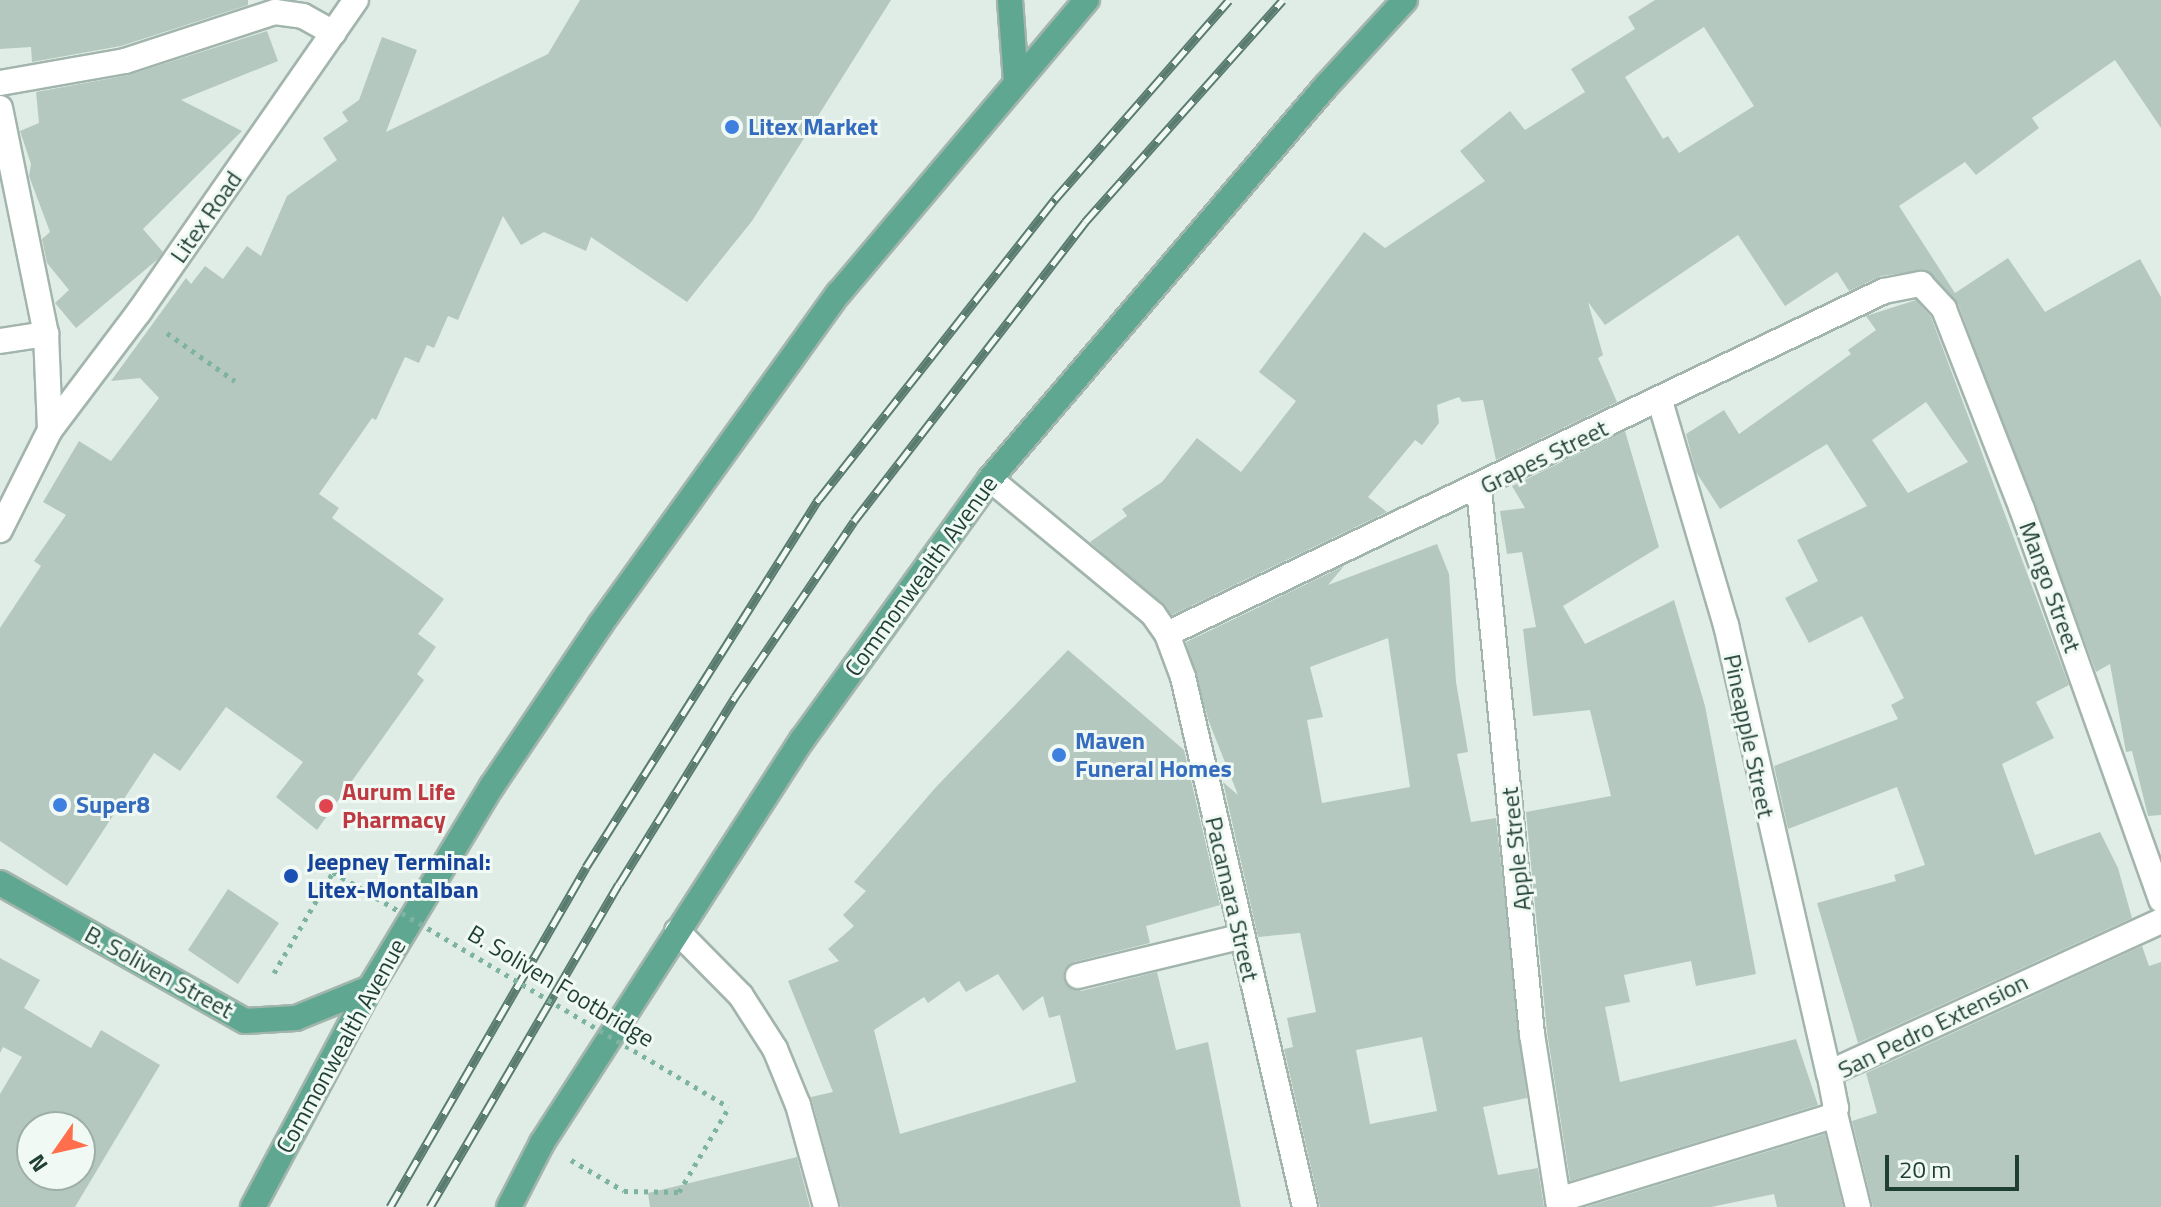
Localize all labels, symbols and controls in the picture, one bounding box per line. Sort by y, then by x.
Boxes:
place label: Litex Market [748,113,878,141]
marker: Litex Market [723,118,741,136]
street label: Litex Road [164,166,248,268]
street label: Grapes Street [1476,414,1612,500]
street label: Commonwealth Avenue [839,470,1003,682]
street label: Mango Street [2013,518,2087,656]
street label: Pineapple Street [1718,652,1780,820]
place label: Maven Funeral Homes [1075,727,1232,783]
marker: Maven Funeral Homes [1050,746,1068,764]
place label: Aurum Life Pharmacy [342,778,456,834]
street label: Apple Street [1495,786,1537,912]
place label: Super8 [76,791,150,819]
marker: Super8 [51,796,69,814]
marker: Aurum Life Pharmacy [317,797,335,815]
street label: Pacamara Street [1199,814,1265,984]
place label: Jeepney Terminal: Litex-Montalban [307,848,491,904]
marker: Jeepney Terminal: Litex-Montalban [282,867,300,885]
street label: B. Soliven Street [80,919,238,1025]
street label: B. Soliven Footbridge [462,919,660,1053]
street label: Commonwealth Avenue [270,934,412,1158]
street label: San Pedro Extension [1833,968,2033,1084]
north arrow [16,1111,96,1191]
scale bar [1889,1139,2023,1189]
text: N [19,1147,56,1179]
text: 20 m [1899,1151,1951,1187]

